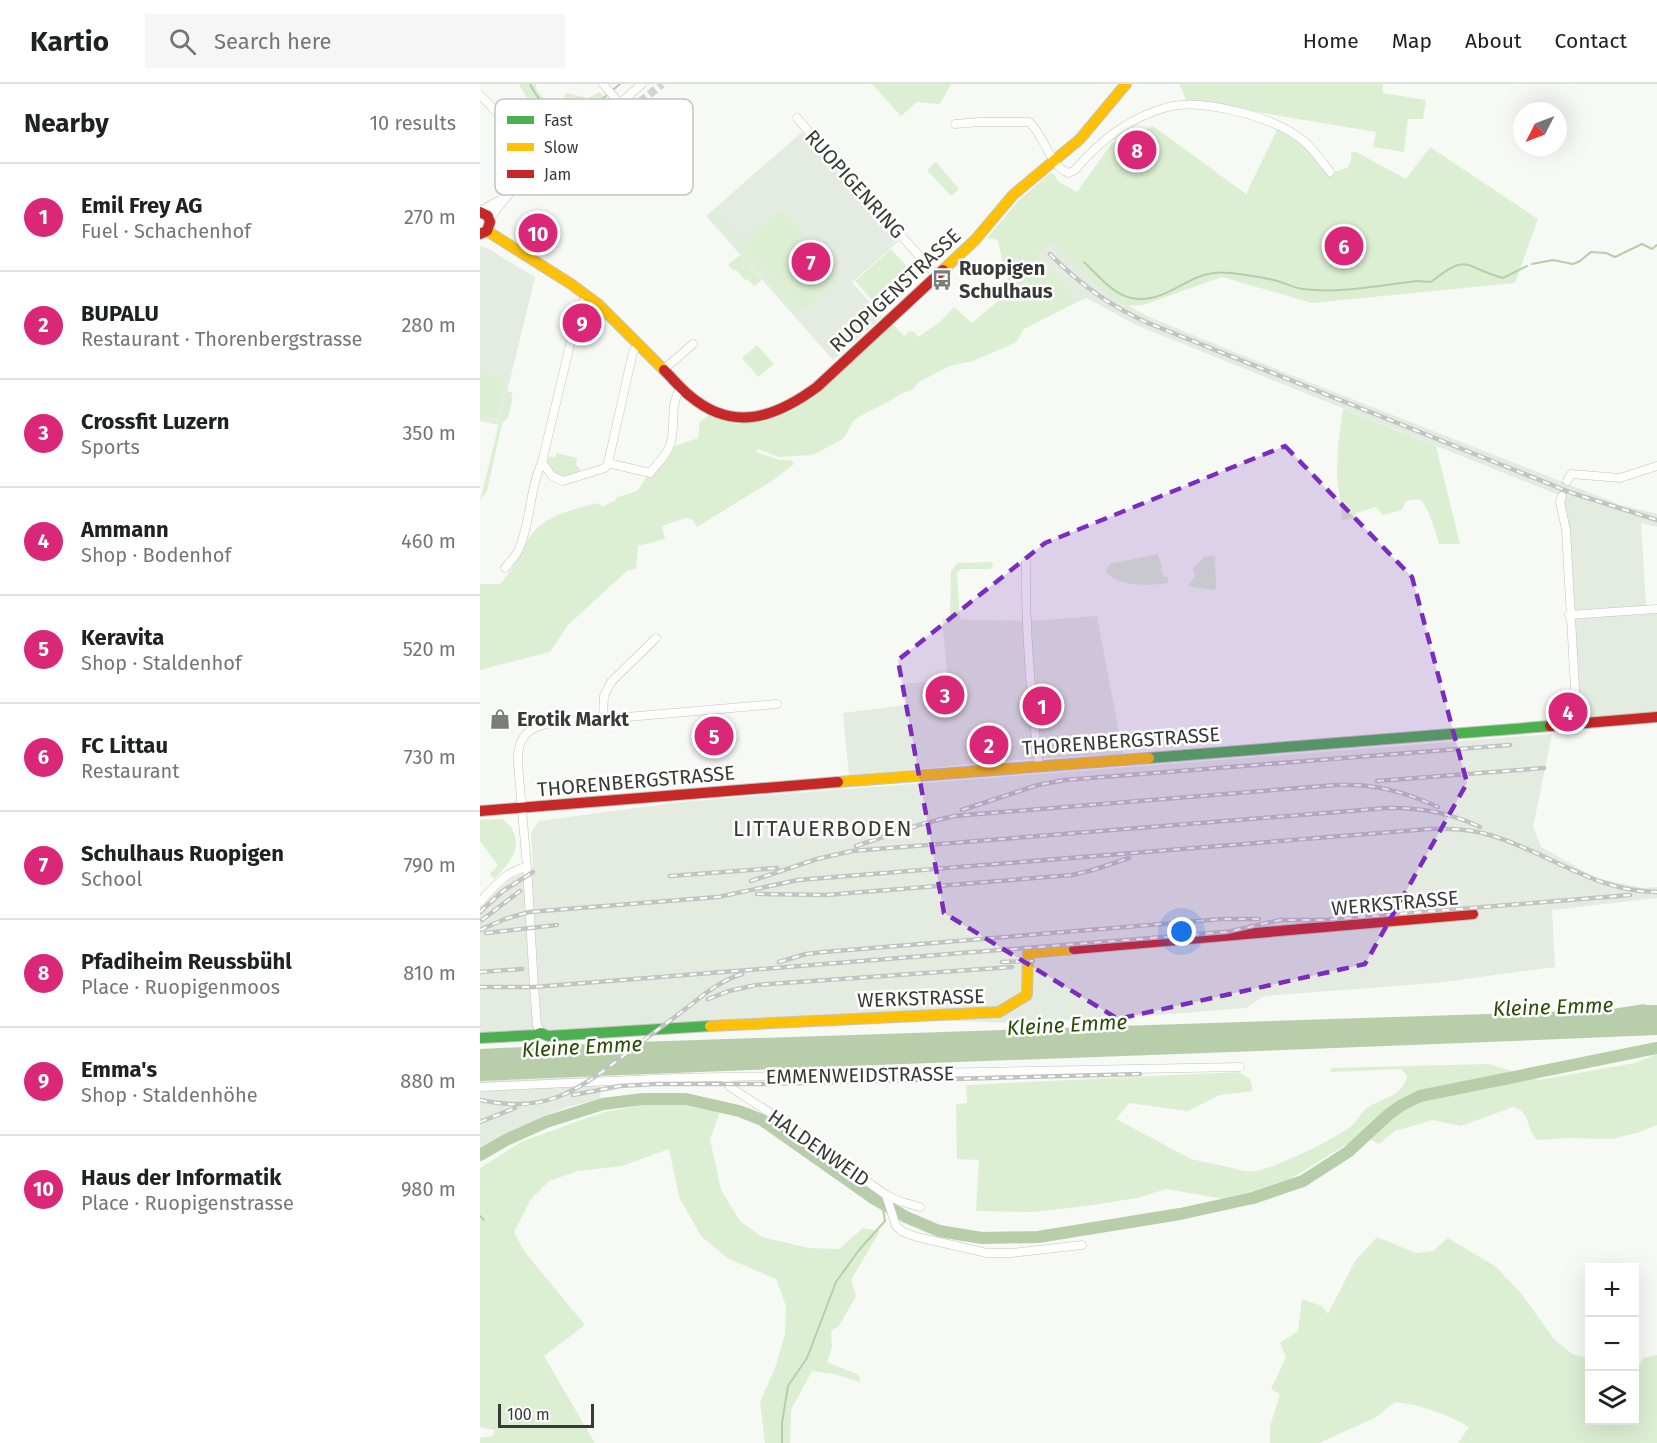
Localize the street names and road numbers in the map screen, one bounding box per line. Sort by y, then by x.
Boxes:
street label: RUOPIGENRING [800,125,910,243]
street label: RUOPIGENSTRASSE [825,223,965,357]
street label: THORENBERGSTRASSE [1021,722,1221,760]
street label: THORENBERGSTRASSE [536,760,736,802]
street label: WERKSTRASSE [1330,885,1460,921]
street label: WERKSTRASSE [857,984,985,1012]
street label: EMMENWEIDSTRASSE [765,1061,955,1089]
street label: HALDENWEID [764,1104,874,1192]

